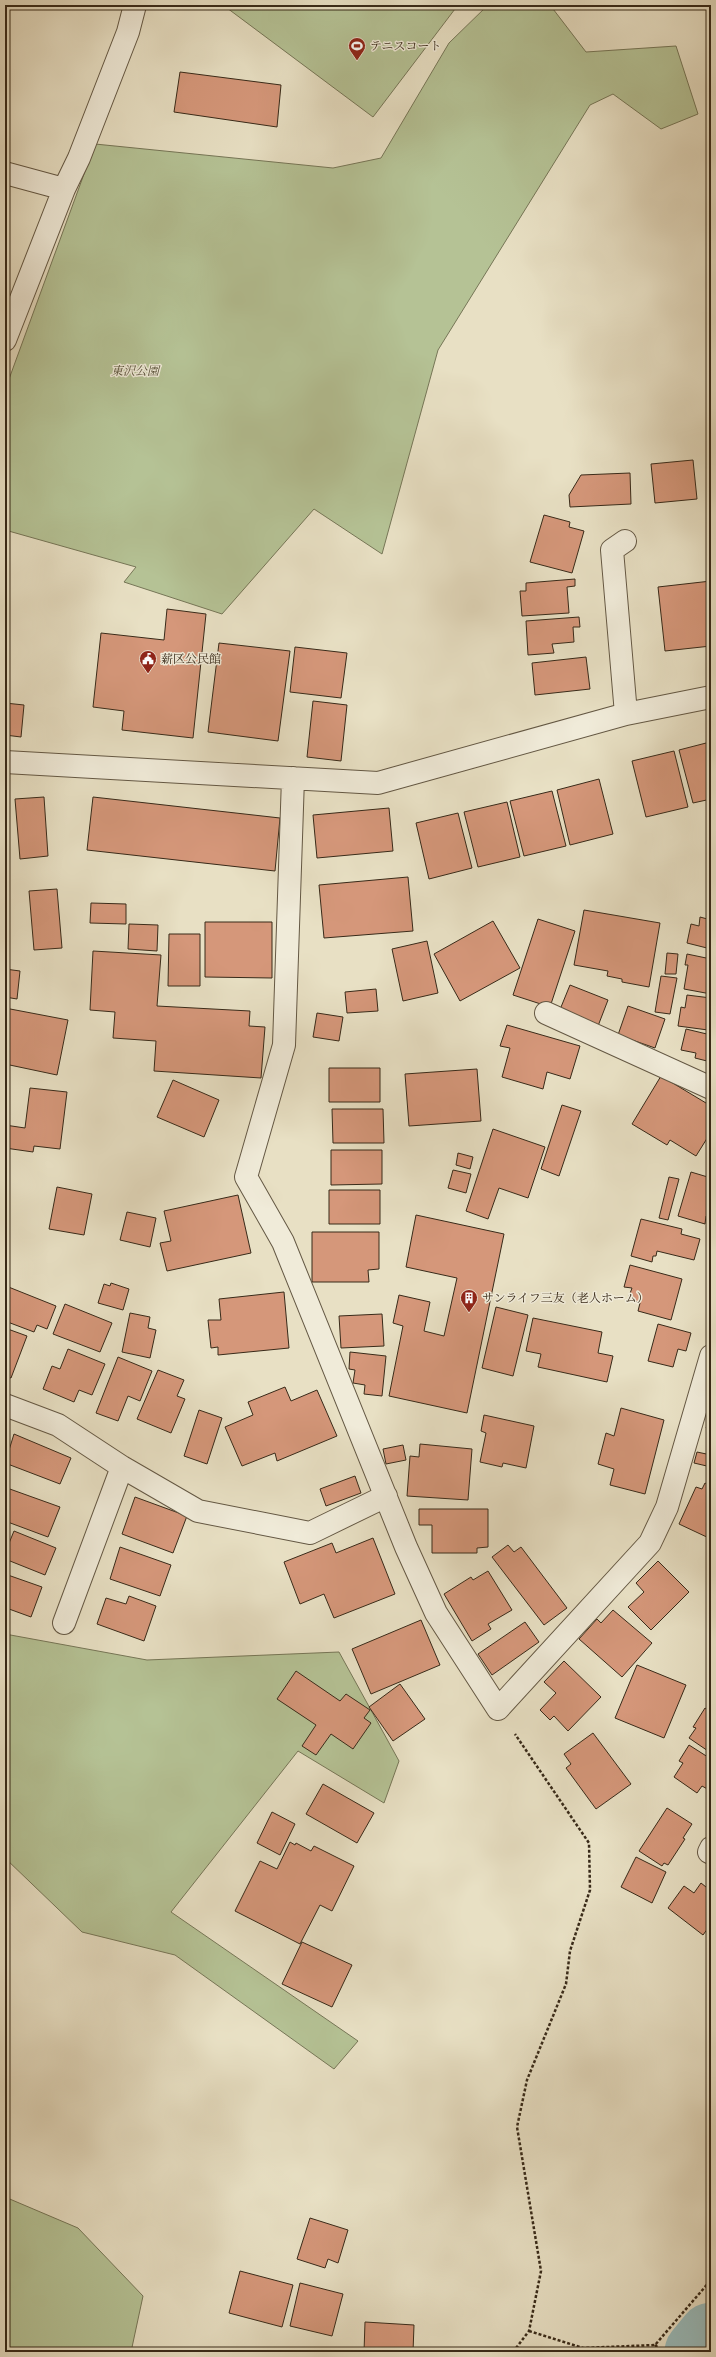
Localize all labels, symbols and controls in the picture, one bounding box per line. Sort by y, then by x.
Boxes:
sports icon: テニスコート [347,36,367,61]
place label: テニスコート [370,39,442,53]
park label: 東沢公園 [111,364,161,378]
public building icon: 薪区公民館 [138,649,158,674]
place label: 薪区公民館 [161,652,221,666]
building icon: サンライフ三友（老人ホーム） [459,1288,479,1313]
place label: サンライフ三友（老人ホーム） [482,1291,649,1305]

